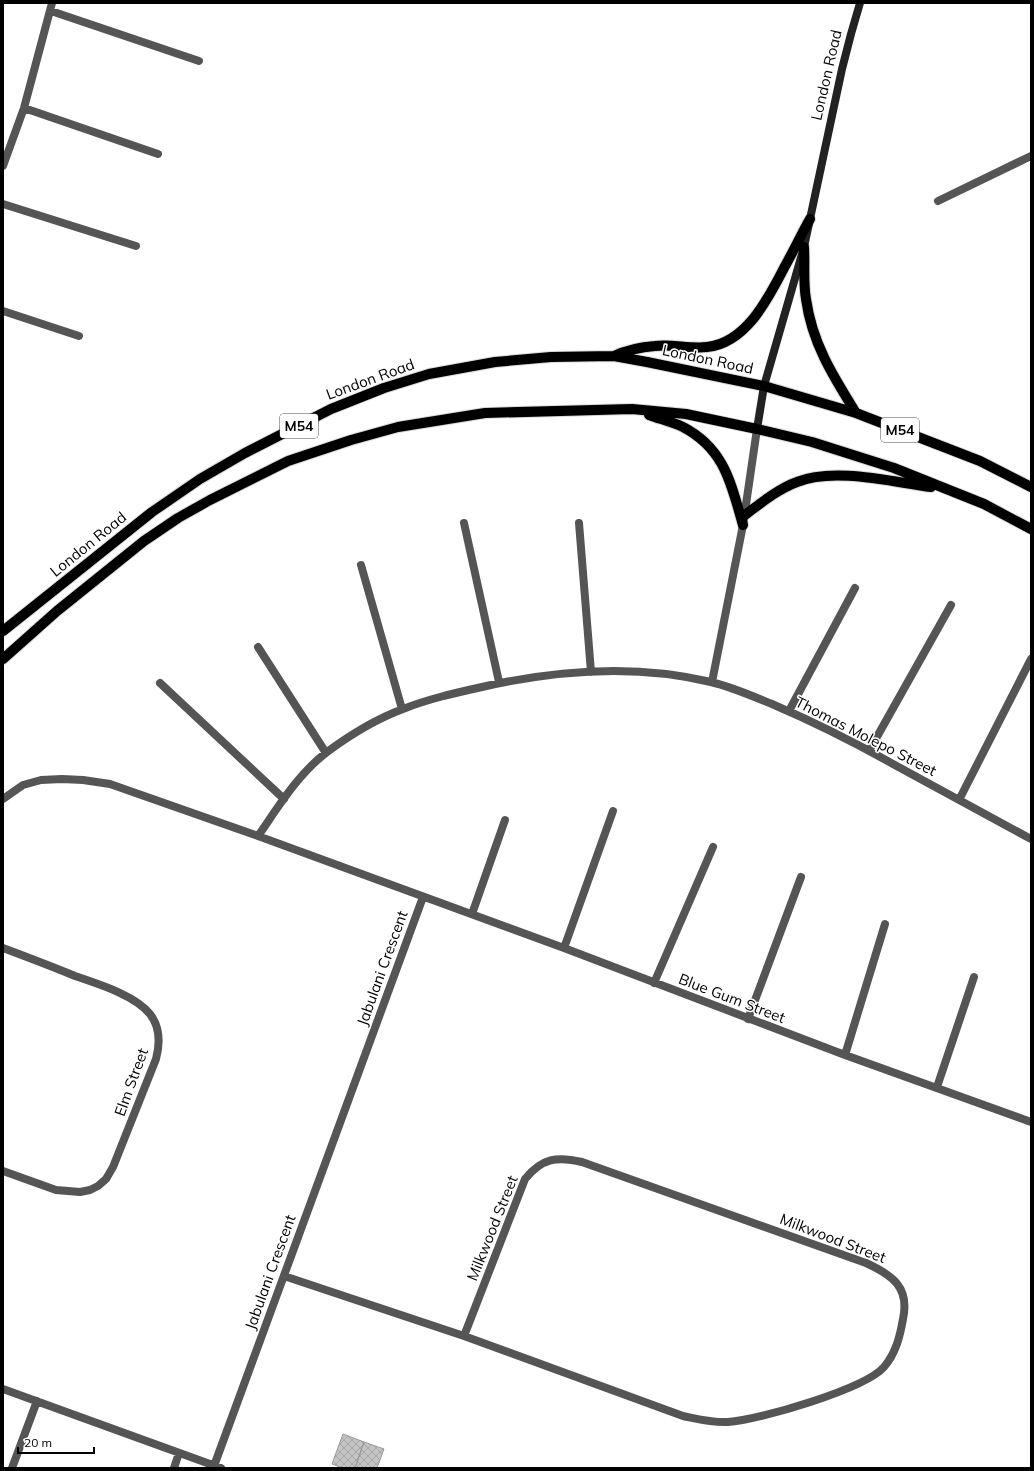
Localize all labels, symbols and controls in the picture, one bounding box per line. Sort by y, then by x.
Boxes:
street label: London Road [806,28,846,122]
street label: London Road [661,340,755,378]
street label: London Road [323,354,417,404]
road number: M54 [280,414,318,438]
road number: M54 [881,418,919,442]
street label: London Road [46,508,130,580]
street label: Thomas Molepo Street [792,692,940,780]
street label: Jabulani Crescent [352,908,412,1028]
street label: Blue Gum Street [676,969,788,1027]
street label: Elm Street [110,1045,152,1119]
street label: Milkwood Street [462,1173,522,1283]
street label: Milkwood Street [777,1209,889,1267]
street label: Jabulani Crescent [240,1212,300,1332]
scale bar [18,1429,94,1455]
text: 20 m [24,1435,52,1450]

